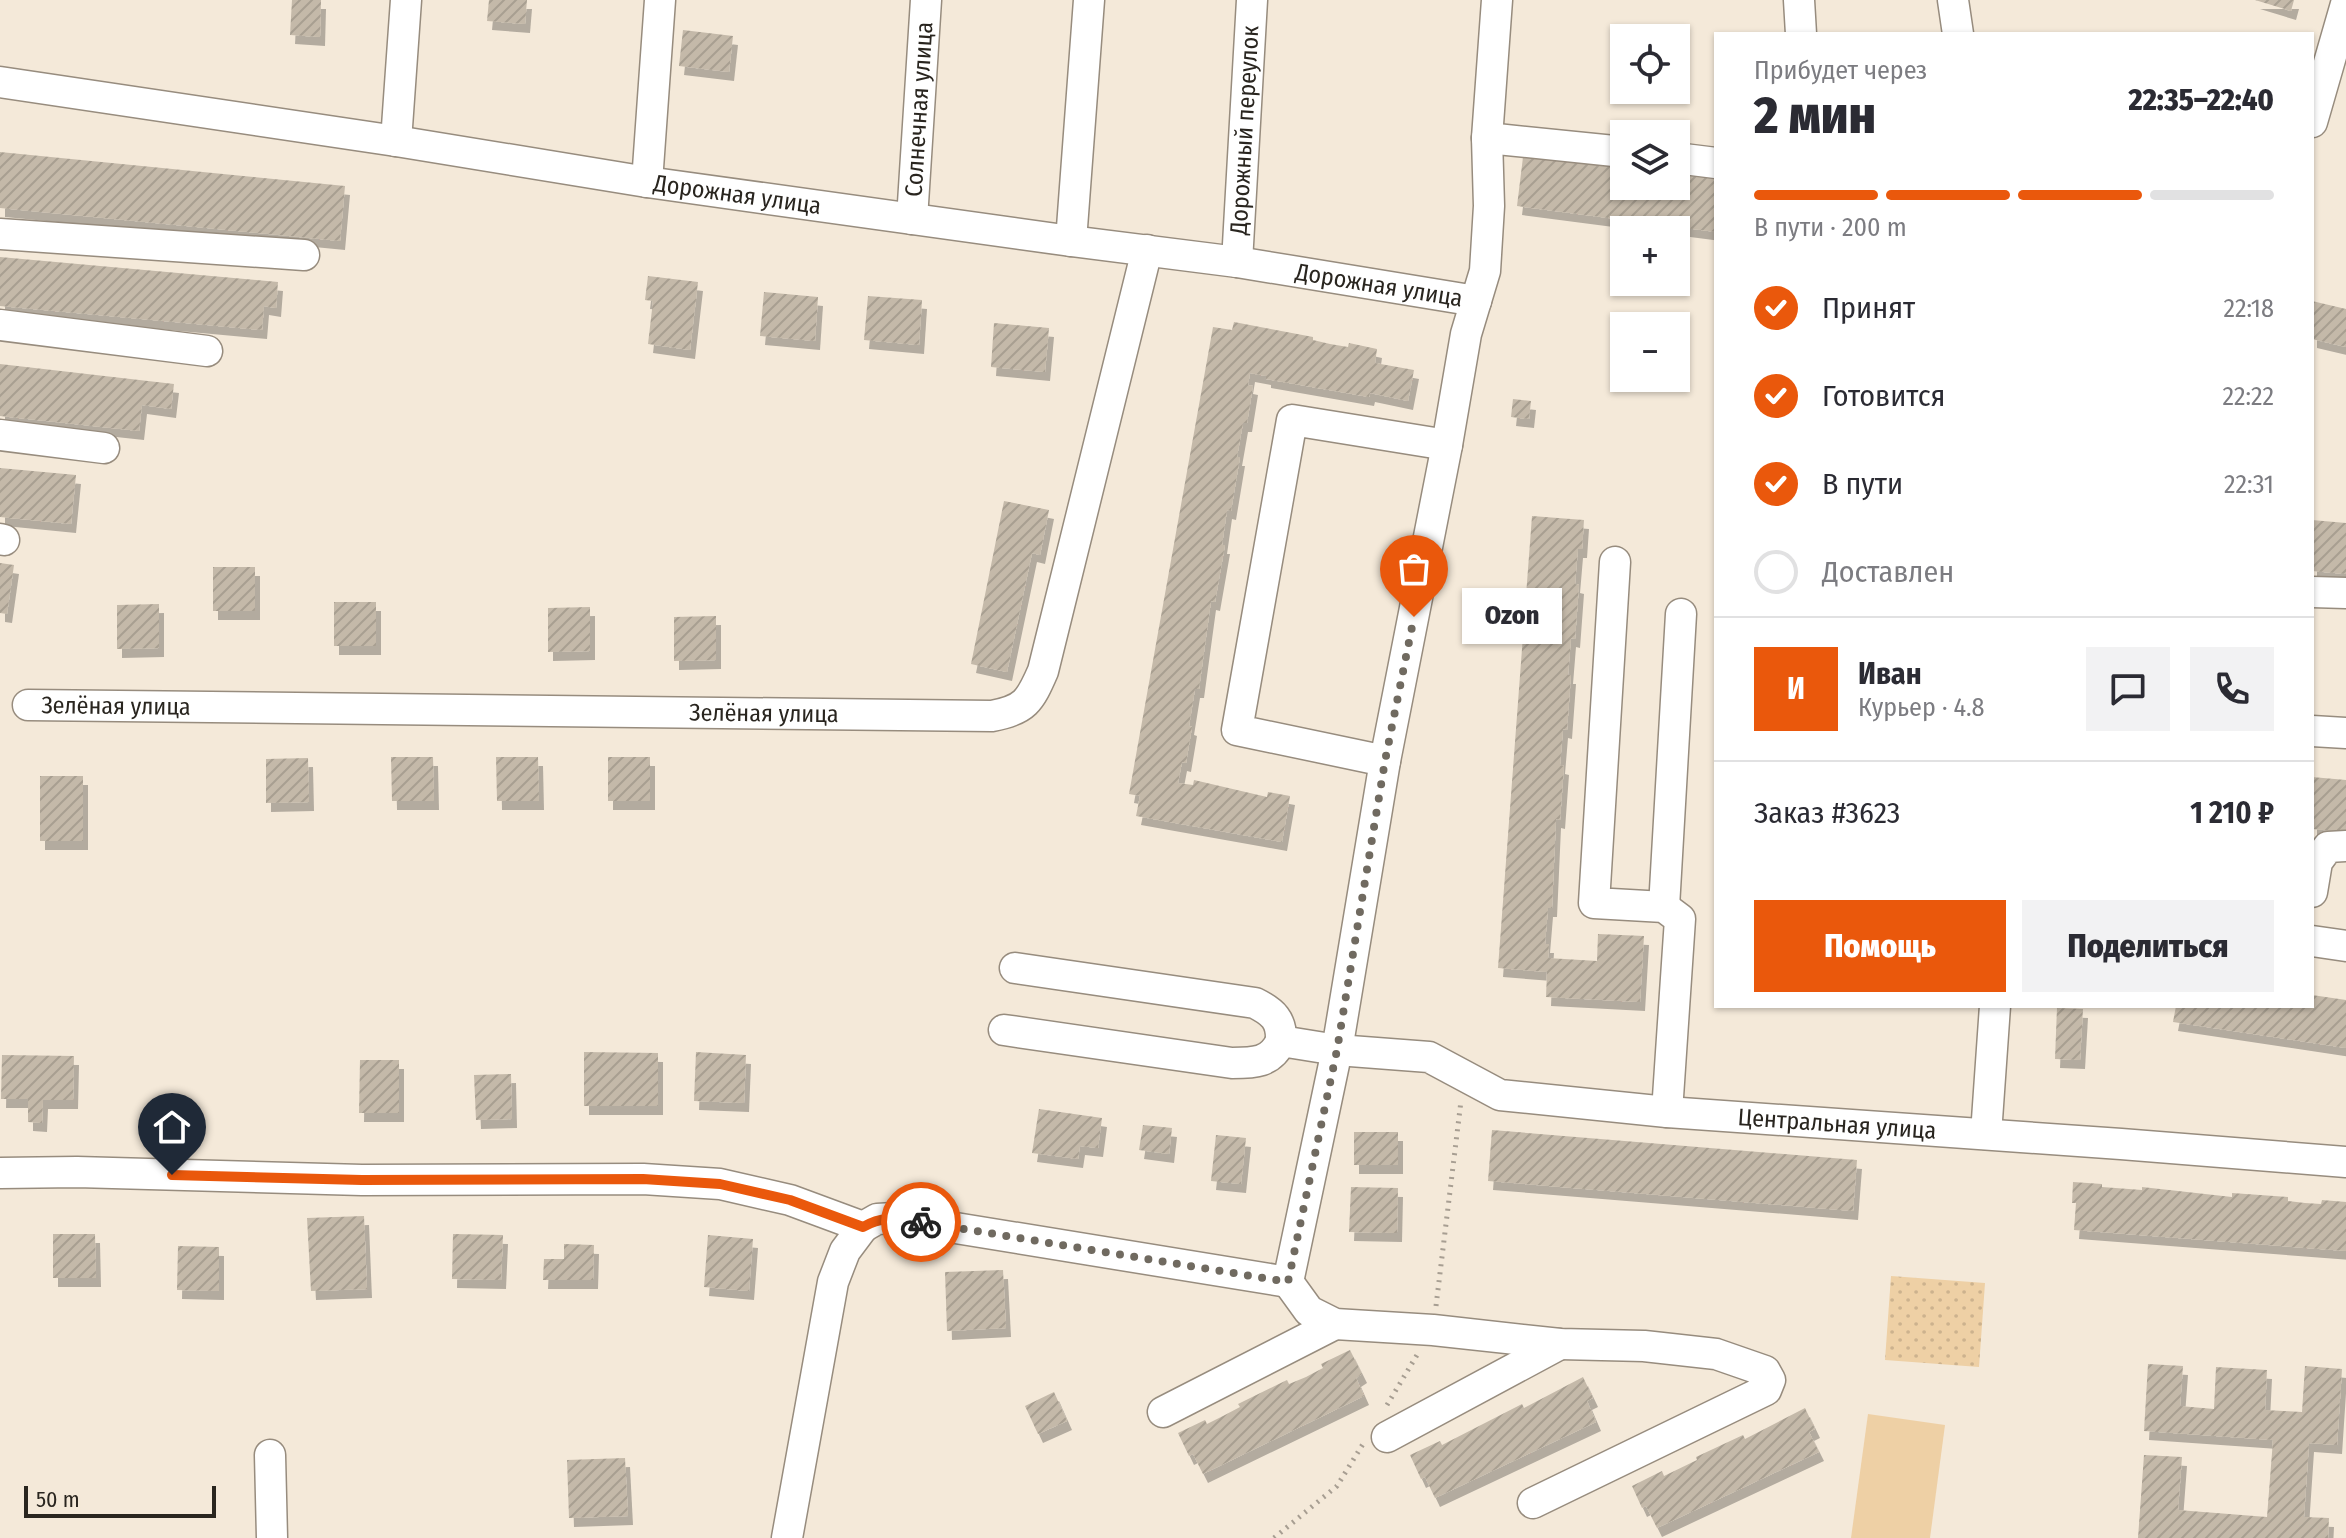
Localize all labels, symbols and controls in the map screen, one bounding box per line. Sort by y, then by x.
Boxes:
street label: Солнечная улица [899,21,939,198]
street label: Дорожный переулок [1225,24,1265,237]
map controls [1610,24,1690,392]
button: locate [1610,24,1690,104]
text: Прибудет через [1754,55,1927,86]
text: 22:35–22:40 [2129,82,2274,118]
text: 2 мин [1754,84,1876,147]
button: layers [1610,120,1690,200]
street label: Дорожная улица [651,169,823,220]
text: В пути · 200 m [1754,212,1907,243]
button: + [1610,216,1690,296]
street label: Дорожная улица [1292,258,1465,313]
icon: check [1754,286,1798,330]
text: Принят [1822,290,1915,326]
text: 22:18 [2223,293,2274,324]
button: − [1610,312,1690,392]
icon: check [1754,374,1798,418]
text: Готовится [1822,378,1945,414]
text: 22:22 [2223,381,2274,412]
icon: check [1754,462,1798,506]
text: В пути [1822,466,1903,502]
text: 22:31 [2224,469,2274,500]
pin [1380,535,1448,617]
icon: bag [1392,547,1436,591]
text: Доставлен [1822,554,1954,590]
callout: Ozon [1462,589,1562,645]
text: Ozon [1485,600,1539,631]
button: chat [2086,647,2170,731]
button: phone [2190,647,2274,731]
text: Иван [1858,656,1922,692]
text: И [1787,671,1805,707]
street label: Зелёная улица [41,691,191,721]
text: Курьер · 4.8 [1858,692,1985,723]
street label: Зелёная улица [689,699,839,728]
text: Заказ #3623 [1754,795,1900,831]
text: 1 210 ₽ [2190,795,2274,831]
button: Помощь [1754,900,2006,992]
button: Поделиться [2022,900,2274,992]
pin [138,1093,206,1175]
street label: Центральная улица [1737,1103,1937,1145]
icon: home [150,1105,194,1149]
courier [881,1182,961,1262]
icon: bike [899,1200,943,1244]
scale bar [24,1482,216,1518]
text: 50 m [36,1486,80,1513]

